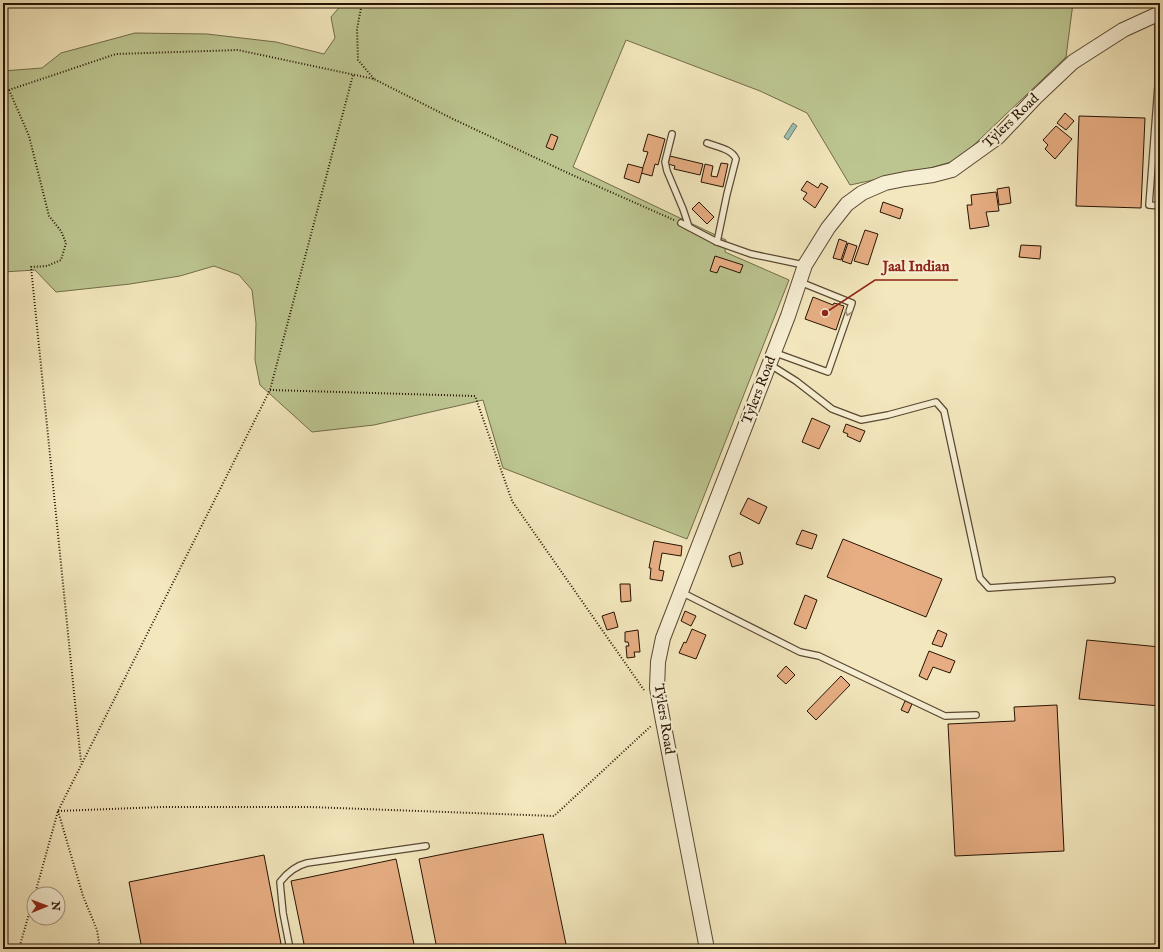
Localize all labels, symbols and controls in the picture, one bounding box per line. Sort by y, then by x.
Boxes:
street label: Tylers Road [979,89,1043,152]
callout: Jaal Indian [875,253,958,280]
text: Jaal Indian [880,257,950,276]
one-way arrow [844,310,853,317]
street label: Tylers Road [738,353,780,426]
street label: Tylers Road [650,682,679,756]
north arrow [26,886,66,926]
text: N [48,900,62,911]

